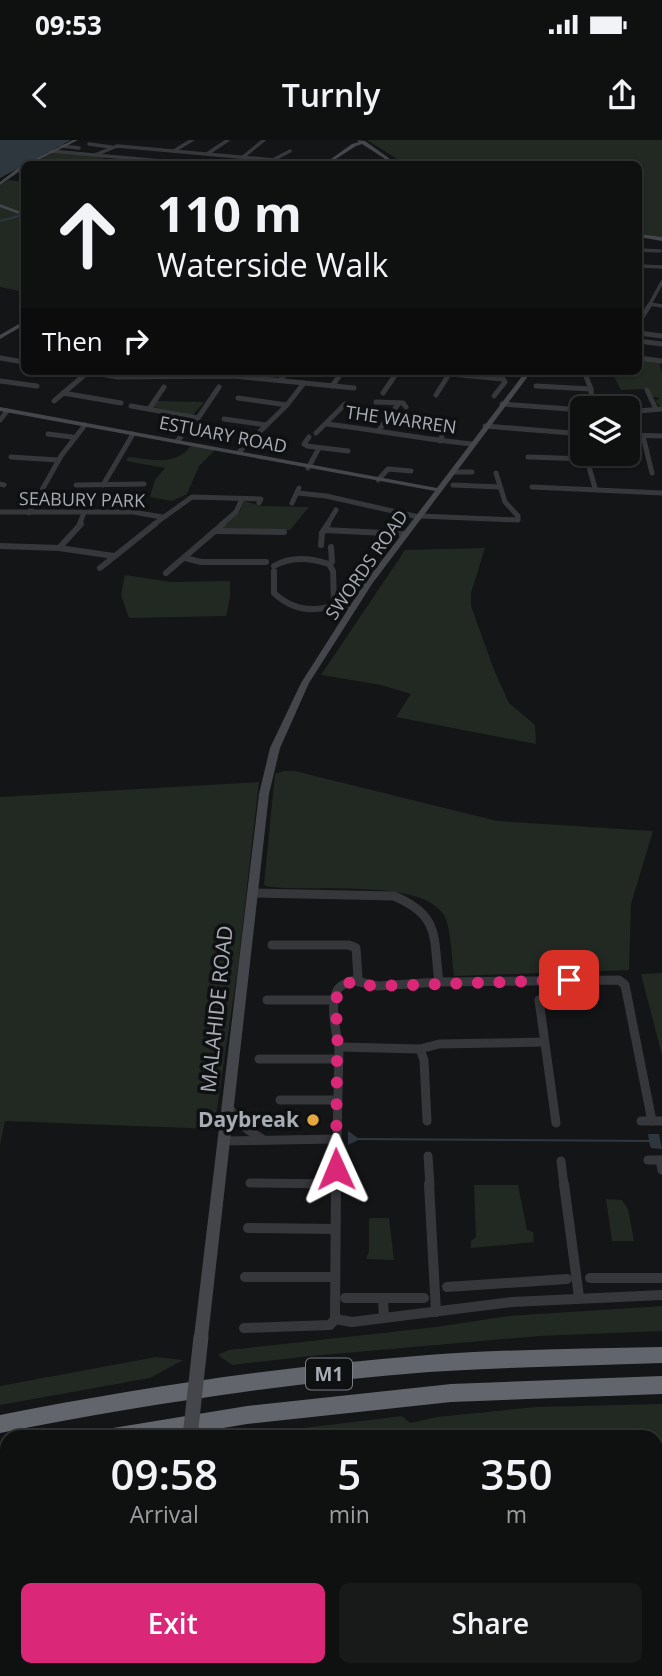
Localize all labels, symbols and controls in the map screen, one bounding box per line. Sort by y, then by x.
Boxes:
text: 09:53 [35,7,102,43]
text: Turnly [282,73,380,116]
icon: back [21,76,59,114]
icon: share [603,76,641,114]
text: 110 m [157,180,302,246]
icon: ahead [42,189,133,280]
text: Waterside Walk [157,243,388,286]
icon: right [117,322,155,360]
text: Then [42,323,103,359]
map controls [570,396,640,466]
button: layers [570,396,640,466]
street label: THE WARREN [344,399,458,439]
street label: ESTUARY ROAD [157,410,289,458]
street label: SEABURY PARK [19,486,146,512]
street label: SWORDS ROAD [319,505,413,624]
street label: MALAHIDE ROAD [193,924,239,1094]
pin [539,950,599,1010]
icon: arrive [550,961,588,999]
place label: Daybreak [198,1105,300,1133]
marker: Daybreak [305,1112,321,1128]
position arrow [299,1132,373,1206]
road number: M1 [306,1358,352,1390]
text: 09:58 [111,1445,218,1502]
text: 5 [337,1445,361,1502]
text: 350 [480,1445,552,1502]
text: Arrival [130,1498,199,1530]
text: min [329,1498,370,1530]
text: m [506,1498,527,1530]
button: Exit [21,1583,325,1663]
button: Share [339,1583,642,1663]

